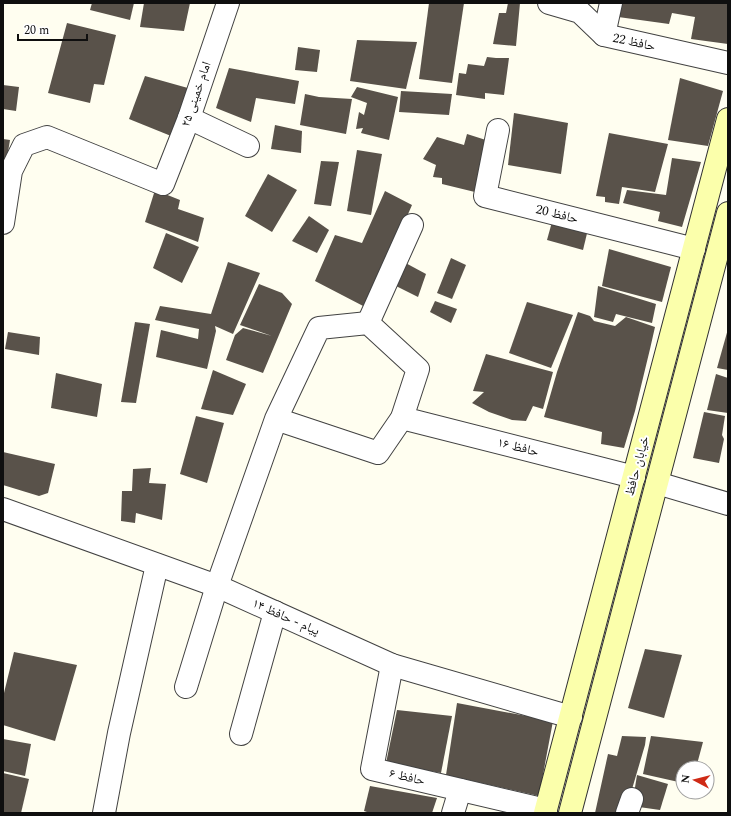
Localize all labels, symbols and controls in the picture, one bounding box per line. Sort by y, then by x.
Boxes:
scale bar [18,16,87,42]
text: 20 m [24,21,49,40]
street label: حافظ 22 [611,28,657,56]
street label: امام خمینی ۲۵ [175,59,217,129]
street label: حافظ 20 [534,199,580,229]
street label: حافظ ۱۶ [495,432,541,462]
street label: خیابان حافظ [619,434,655,498]
street label: پیام - حافظ ۱۴ [249,593,323,641]
north arrow [675,760,715,800]
street label: حافظ ۶ [387,763,427,791]
text: N [677,773,695,784]

